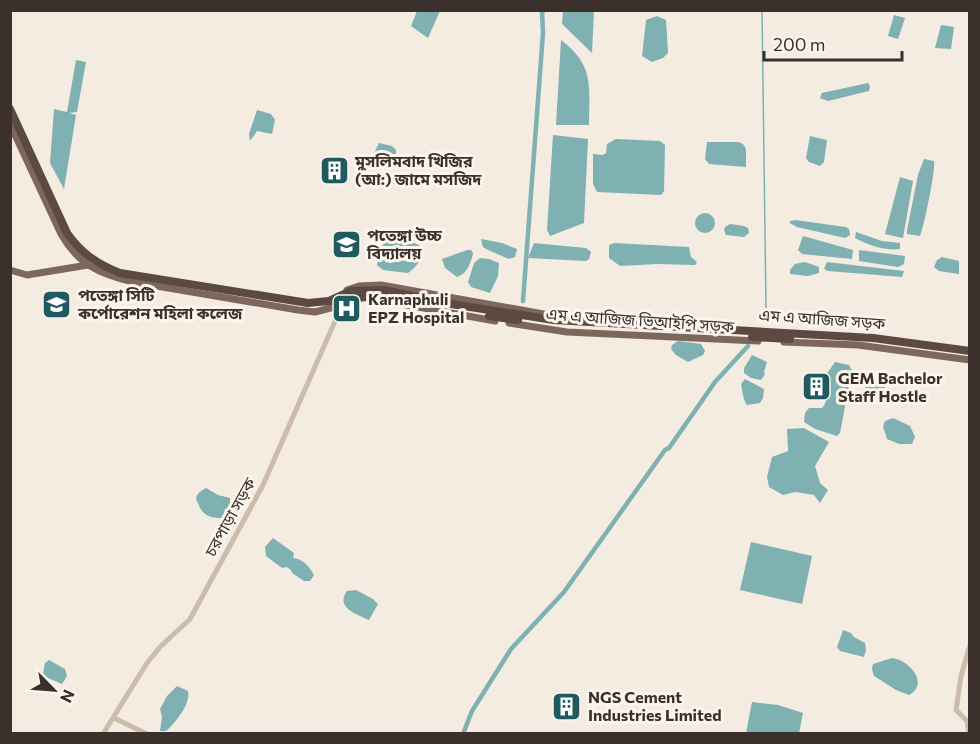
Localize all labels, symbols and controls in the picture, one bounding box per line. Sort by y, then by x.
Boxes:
scale bar [764,24,902,62]
text: 200 m [773,33,826,55]
place label: মুসলিমবাদ খিজির (আ:) জামে মসজিদ [354,151,482,188]
building icon: মুসলিমবাদ খিজির (আ:) জামে মসজিদ [318,154,350,186]
place label: পতেঙ্গা উচ্চ বিদ্যালয় [366,225,443,262]
school or university icon: পতেঙ্গা উচ্চ বিদ্যালয় [330,228,362,260]
place label: পতেঙ্গা সিটি কর্পোরেশন মহিলা কলেজ [77,285,243,322]
school or university icon: পতেঙ্গা সিটি কর্পোরেশন মহিলা কলেজ [41,288,73,320]
place label: Karnaphuli EPZ Hospital [368,289,464,326]
hospital icon: Karnaphuli EPZ Hospital [331,292,363,324]
street label: এম এ আজিজ ভিআইপি সড়ক [545,303,736,336]
street label: এম এ আজিজ সড়ক [758,305,887,332]
place label: GEM Bachelor Staff Hostle [838,368,943,405]
building icon: GEM Bachelor Staff Hostle [801,371,833,403]
street label: চরপাড়া সড়ক [200,473,259,560]
north arrow [24,660,84,720]
text: N [57,687,79,706]
place label: NGS Cement Industries Limited [588,687,722,724]
building icon: NGS Cement Industries Limited [551,690,583,722]

